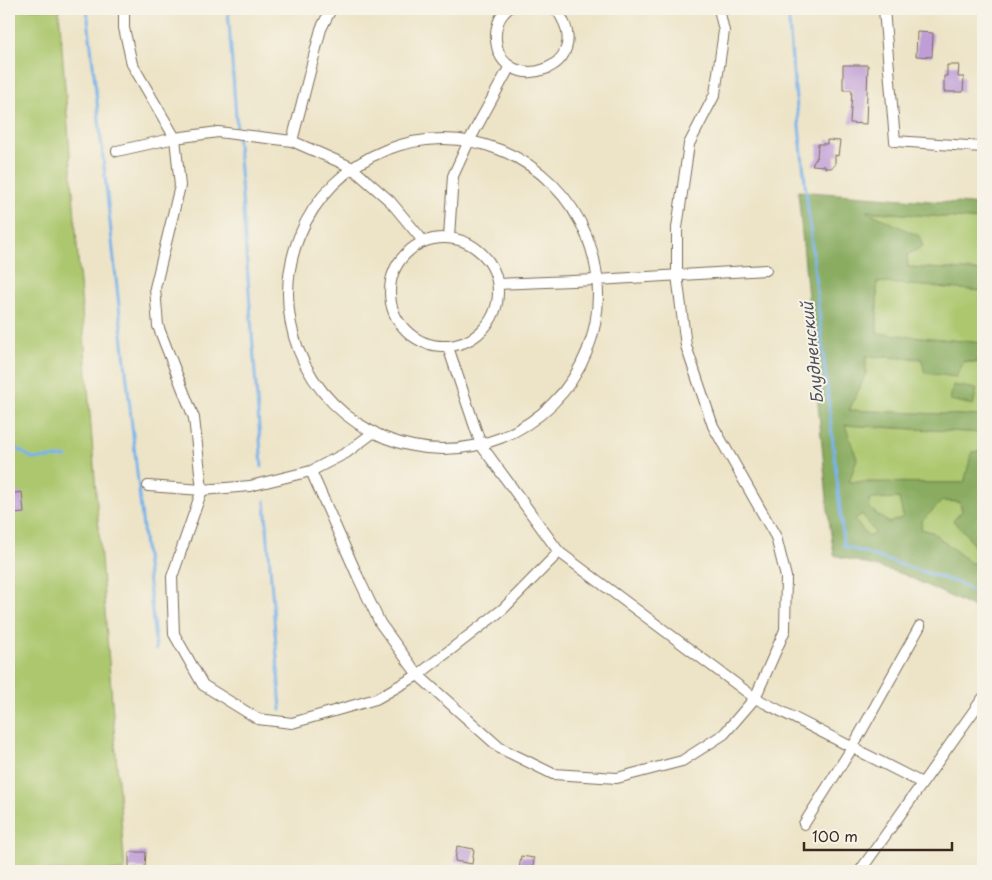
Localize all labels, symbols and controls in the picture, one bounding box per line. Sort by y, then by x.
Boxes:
water label: Блудненский [793,299,828,405]
scale bar [804,820,952,852]
text: 100 m [812,824,858,847]

